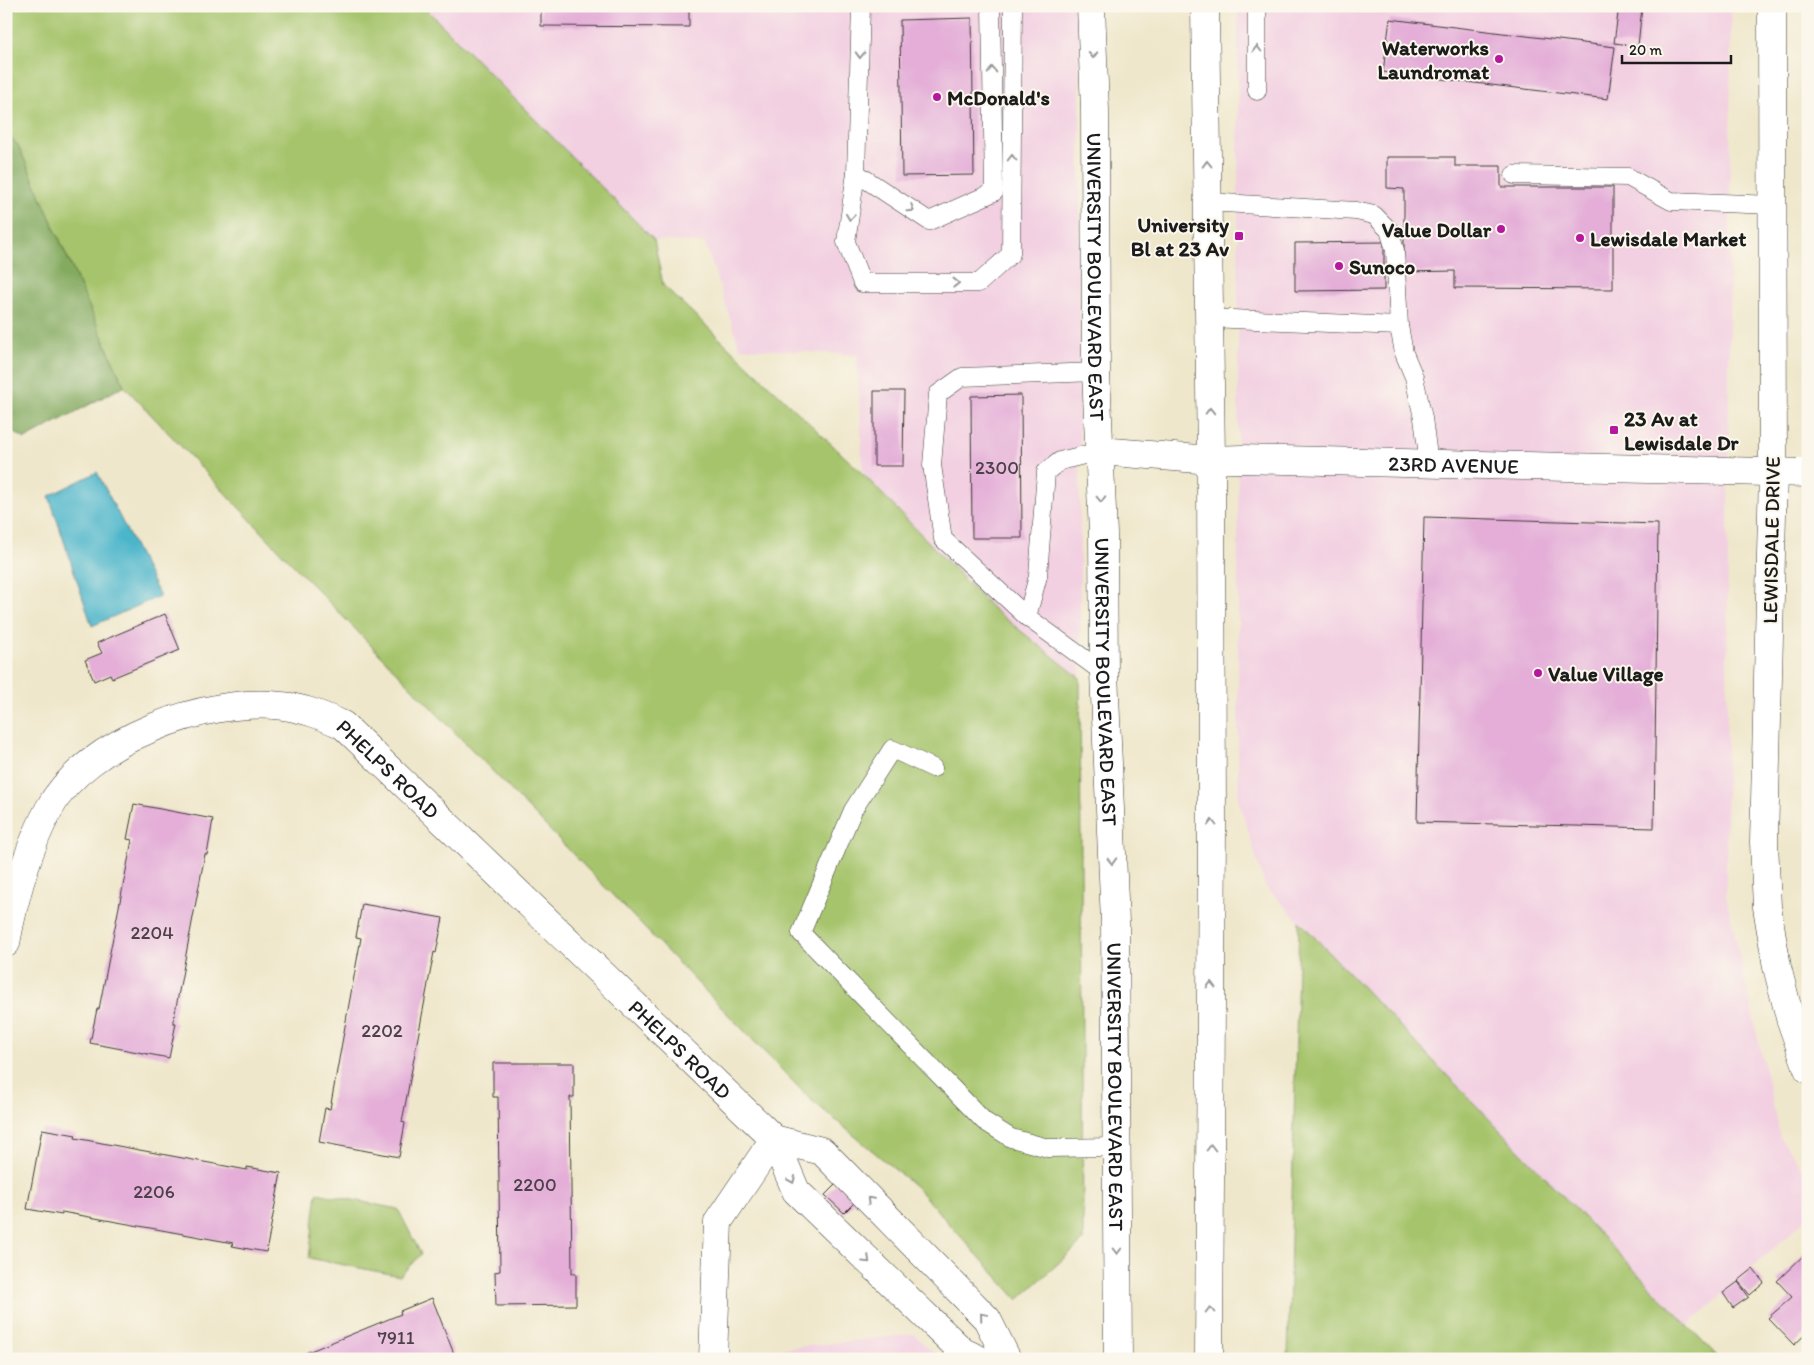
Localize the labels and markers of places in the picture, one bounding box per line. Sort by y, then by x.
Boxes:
place label: Waterworks Laundromat [1377,35,1489,84]
marker: Waterworks Laundromat [1493,53,1505,65]
place label: McDonald's [947,85,1050,110]
marker: McDonald's [931,91,943,103]
place label: University Bl at 23 Av [1131,212,1230,261]
place label: Value Dollar [1382,217,1492,242]
marker: Value Dollar [1495,223,1507,235]
place label: Lewisdale Market [1590,226,1746,251]
marker: University Bl at 23 Av [1233,230,1245,242]
marker: Lewisdale Market [1574,232,1586,244]
place label: Sunoco [1349,254,1416,279]
marker: Sunoco [1333,260,1345,272]
place label: 23 Av at Lewisdale Dr [1624,406,1740,455]
marker: 23 Av at Lewisdale Dr [1608,424,1620,436]
place label: Value Village [1548,661,1664,687]
marker: Value Village [1532,667,1544,679]

